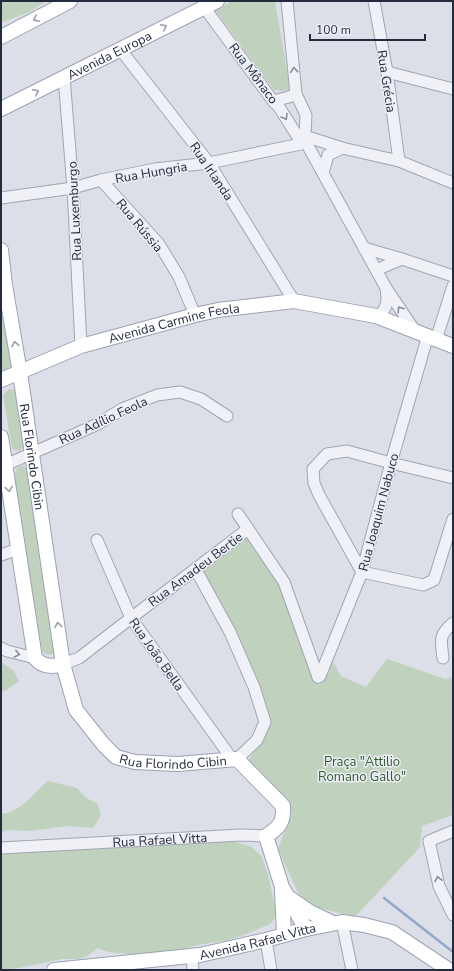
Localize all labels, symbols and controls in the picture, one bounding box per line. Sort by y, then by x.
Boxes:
one-way arrow [32,14,40,22]
scale bar [310,16,425,42]
text: 100 m [316,22,351,38]
one-way arrow [160,24,167,31]
street label: Avenida Europa [64,27,155,84]
street label: Rua Mônaco [224,39,282,108]
street label: Rua Grécia [372,49,400,114]
one-way arrow [290,67,299,73]
one-way arrow [31,89,39,96]
one-way arrow [280,113,288,120]
street label: Rua Irlanda [185,139,237,204]
street label: Rua Hungria [114,158,189,188]
street label: Rua Luxemburgo [63,161,87,261]
street label: Rua Rússia [112,195,167,256]
street label: Avenida Carmine Feola [107,300,241,348]
one-way arrow [398,307,405,314]
one-way arrow [11,341,20,347]
street label: Rua Adílio Feola [56,393,151,449]
street label: Rua Florindo Cibin [15,402,48,511]
street label: Rua Joaquim Nabuco [355,451,403,573]
one-way arrow [4,486,13,492]
street label: Rua Amadeu Bertie [145,528,247,611]
street label: Rua João Bella [124,614,188,695]
one-way arrow [54,622,62,628]
one-way arrow [14,649,21,657]
street label: Rua Florindo Cibin [117,750,227,774]
park label: Praça "Attilio Romano Gallo" [318,753,406,786]
street label: Rua Rafael Vitta [112,829,208,852]
one-way arrow [434,876,442,882]
street label: Avenida Rafael Vitta [198,919,318,965]

